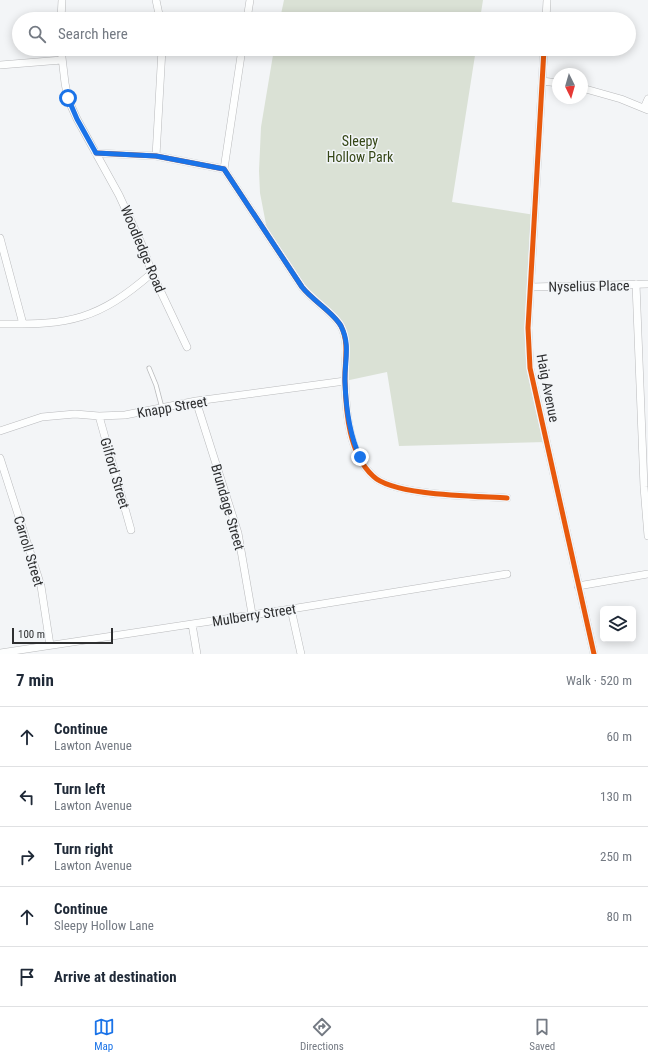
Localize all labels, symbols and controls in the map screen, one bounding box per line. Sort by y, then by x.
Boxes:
search box [12,12,636,56]
icon: search [26,23,48,45]
text: Search here [58,25,128,43]
north arrow [552,68,588,104]
route start [59,89,77,107]
park label: Sleepy Hollow Park [327,133,394,165]
street label: Woodledge Road [117,203,169,295]
street label: Nyselius Place [548,277,630,295]
street label: Haig Avenue [534,353,563,424]
street label: Knapp Street [136,393,208,421]
street label: Gilford Street [97,436,133,510]
route end [351,448,369,466]
street label: Brundage Street [208,462,248,552]
street label: Carroll Street [11,514,47,588]
street label: Mulberry Street [211,600,297,630]
map controls [600,606,636,642]
button: layers [600,606,636,642]
scale bar [12,626,113,645]
text: 100 m [18,628,45,641]
text: 7 min [16,670,54,690]
text: Walk · 520 m [566,673,632,688]
text: Continue [54,720,108,738]
icon: ahead [16,726,38,748]
text: 60 m [606,729,632,744]
text: Lawton Avenue [54,738,132,753]
text: Turn left [54,780,105,798]
icon: left [16,786,38,808]
text: 130 m [600,789,632,804]
text: Lawton Avenue [54,798,132,813]
text: Turn right [54,840,113,858]
icon: right [16,846,38,868]
text: 250 m [600,849,632,864]
text: Lawton Avenue [54,858,132,873]
text: Continue [54,900,108,918]
icon: ahead [16,906,38,928]
text: 80 m [606,909,632,924]
text: Sleepy Hollow Lane [54,918,154,933]
icon: arrive [16,966,38,988]
text: Arrive at destination [54,968,177,986]
tab: Map [93,1016,115,1053]
tab: Directions [300,1016,344,1053]
tab: Saved [529,1016,555,1053]

